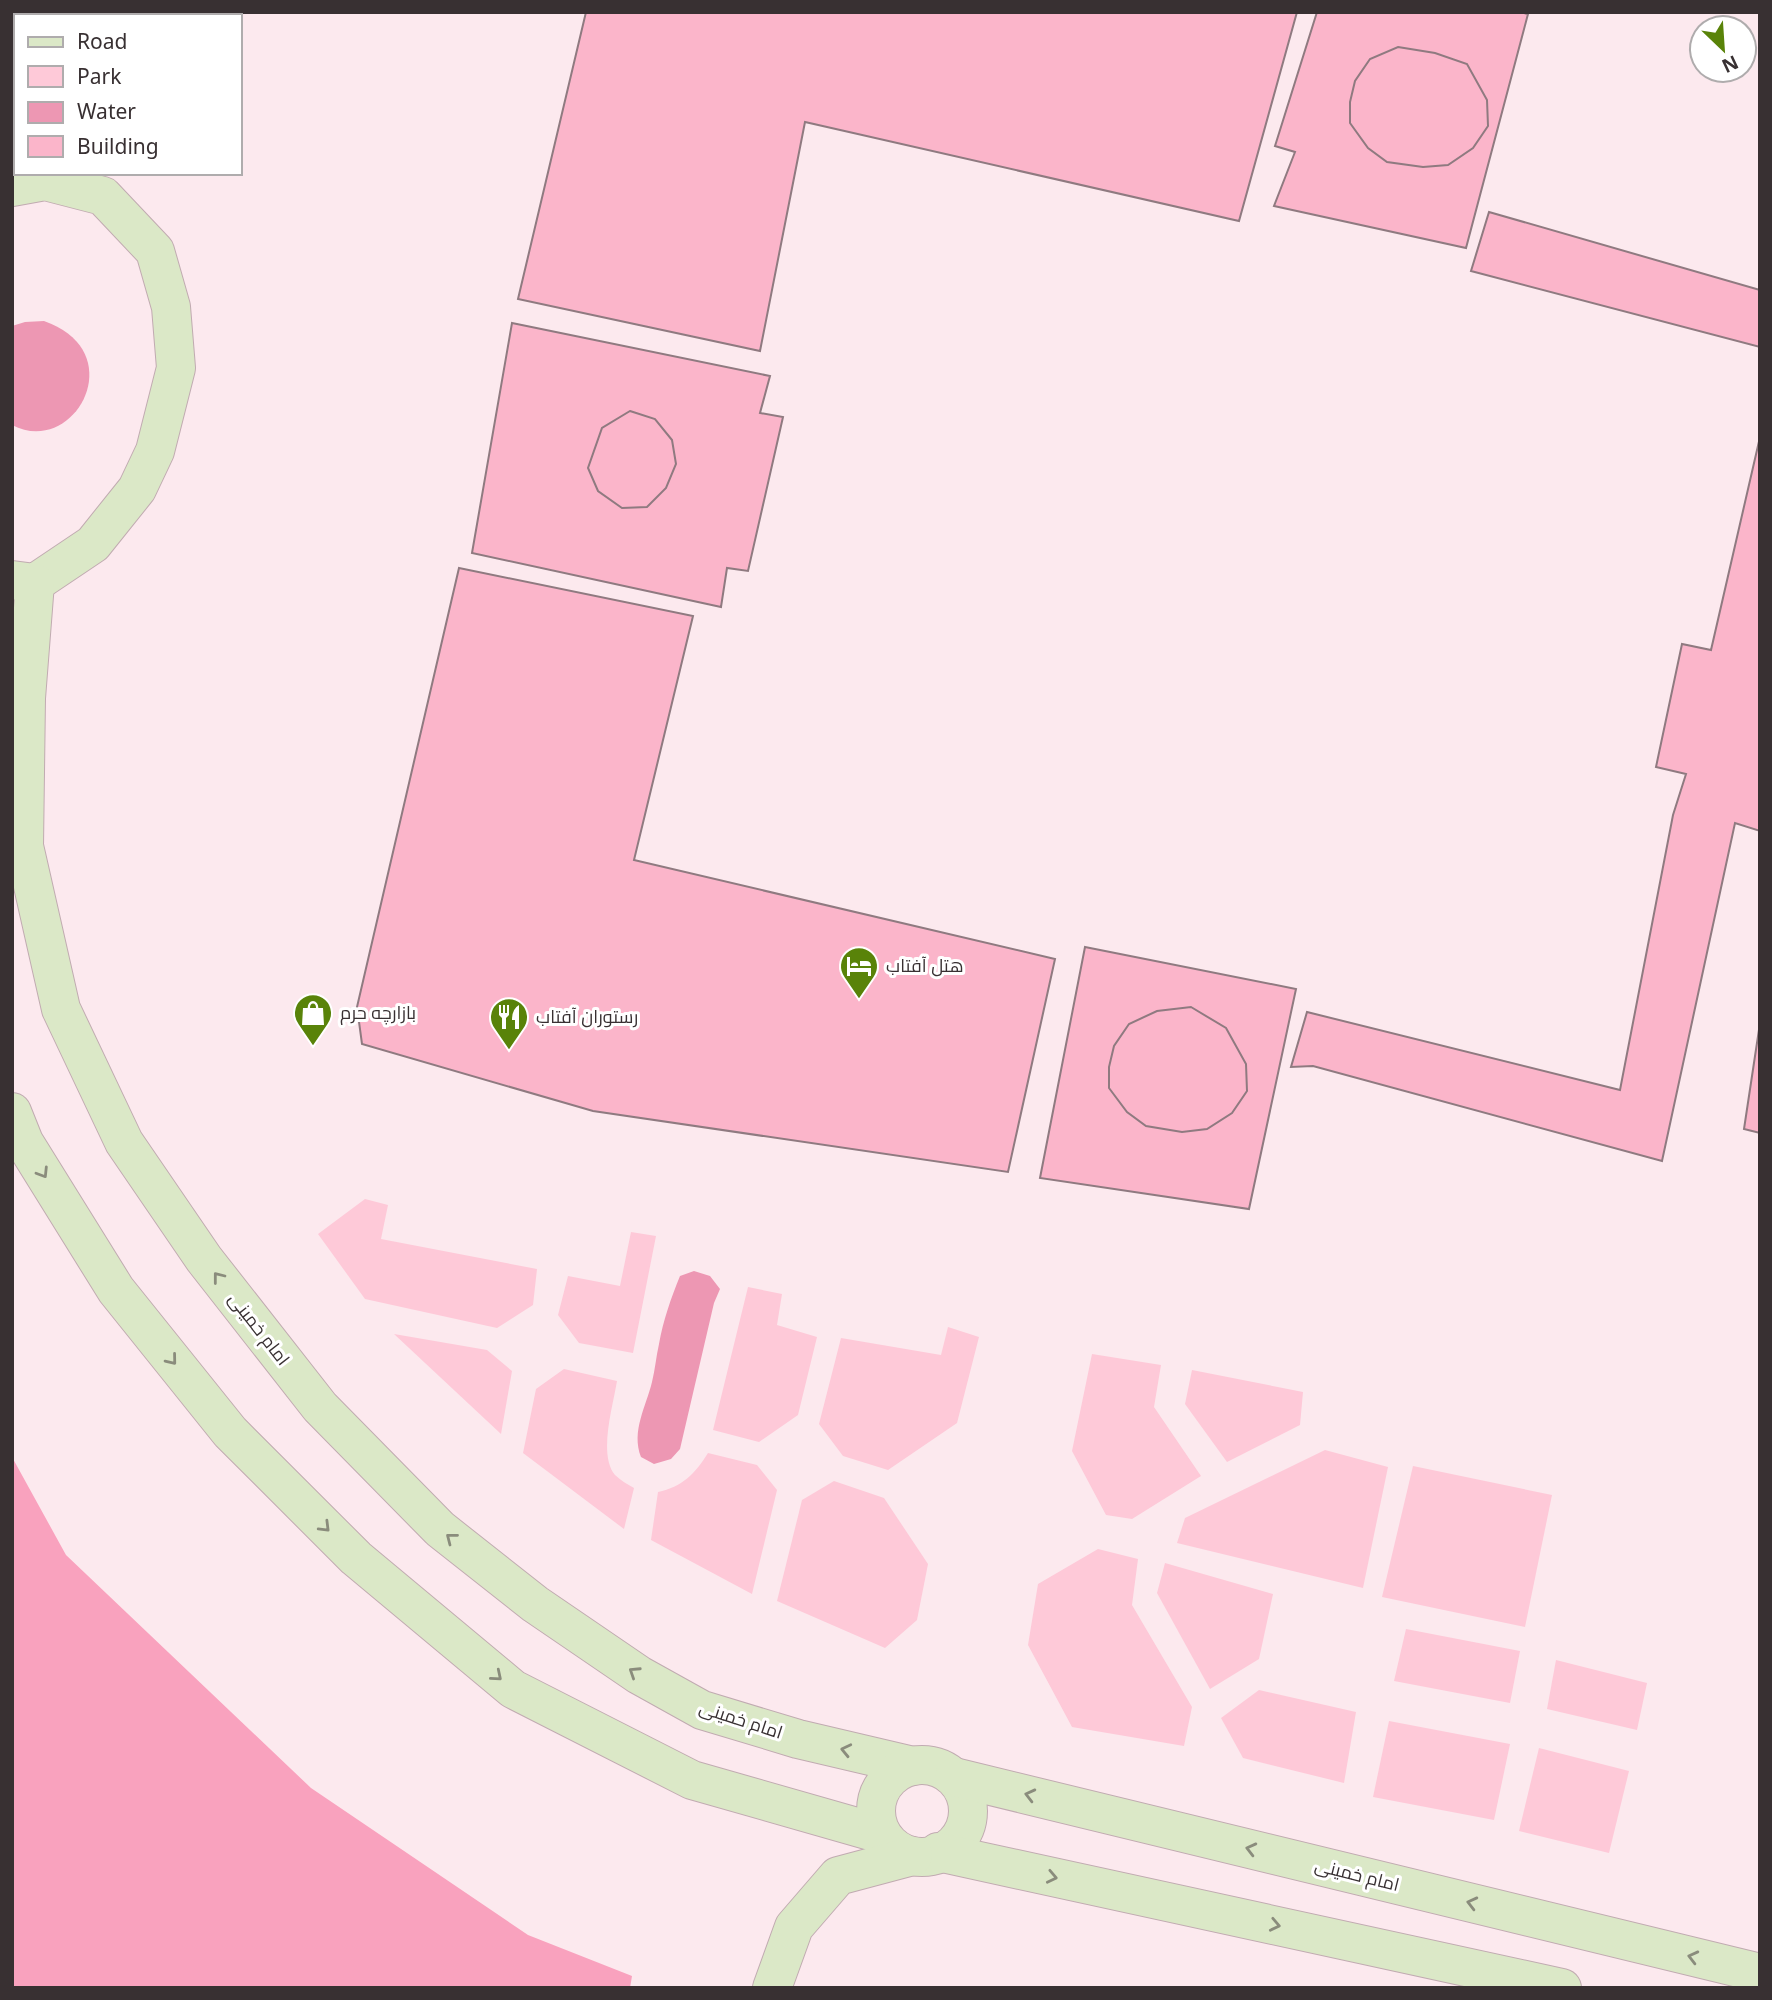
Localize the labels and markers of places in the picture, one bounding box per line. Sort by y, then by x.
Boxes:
hotel icon: هتل آفتاب [838,945,880,1000]
place label: هتل آفتاب [886,953,963,977]
shop icon: بازارچه حرم [292,992,334,1047]
restaurant icon: رستوران آفتاب [488,996,530,1051]
place label: بازارچه حرم [340,1000,416,1025]
place label: رستوران آفتاب [536,1004,638,1028]

